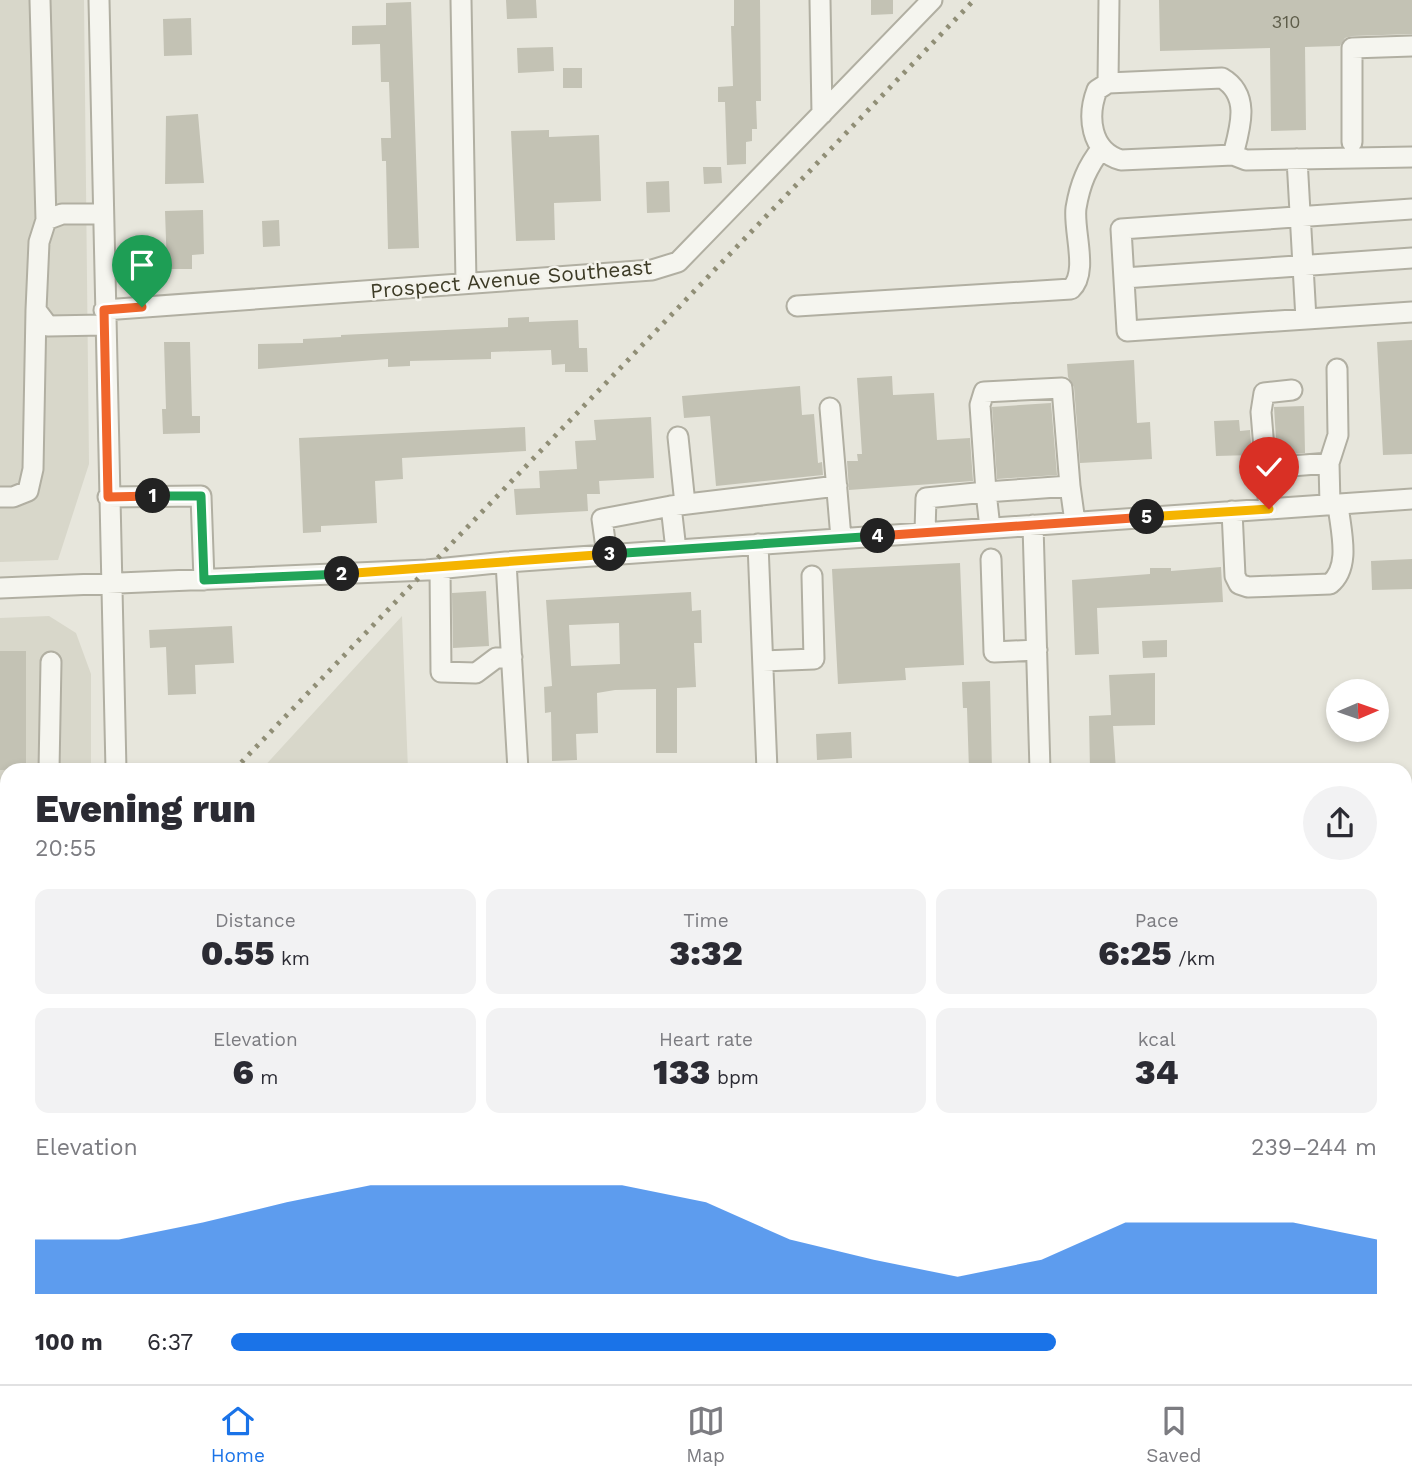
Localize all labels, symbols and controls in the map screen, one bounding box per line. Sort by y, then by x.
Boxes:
house number: 310 [1272,11,1300,32]
pin [112,235,172,307]
icon: arrive [123,246,161,284]
street label: Prospect Avenue Southeast [369,254,653,303]
pin [1239,437,1299,509]
icon: check [1250,448,1288,486]
pin: 1 [136,478,170,514]
text: 1 [148,484,157,507]
pin: 5 [1130,500,1164,534]
text: 5 [1141,505,1152,528]
pin: 4 [860,518,896,554]
text: 4 [871,524,884,547]
pin: 3 [592,536,628,572]
text: 3 [604,542,615,565]
pin: 2 [324,556,360,592]
text: 2 [336,562,347,585]
north arrow [1326,679,1390,742]
map controls [1326,679,1389,742]
button: share [1303,786,1377,860]
text: Evening run [35,787,256,831]
text: 20:55 [35,835,96,862]
text: Distance [215,909,296,932]
text: Time [683,909,729,932]
text: Pace [1135,909,1179,932]
text: 0.55 [201,932,275,974]
text: 3:32 [669,932,743,974]
text: 6:25 [1098,932,1172,974]
text: km [275,947,310,970]
text: /km [1172,947,1215,970]
text: Elevation [213,1028,298,1051]
text: Heart rate [659,1028,753,1051]
text: kcal [1138,1028,1175,1051]
text: 6 [232,1051,254,1093]
text: 133 [653,1051,710,1093]
text: 34 [1135,1051,1179,1093]
text: m [254,1066,278,1089]
text: bpm [710,1066,759,1089]
text: Elevation [35,1134,138,1161]
text: 239–244 m [1251,1134,1377,1161]
text: 100 m [35,1329,103,1356]
text: 6:37 [147,1329,193,1356]
tab: Home [211,1402,265,1467]
tab: Map [686,1402,725,1467]
tab: Saved [1146,1402,1201,1467]

